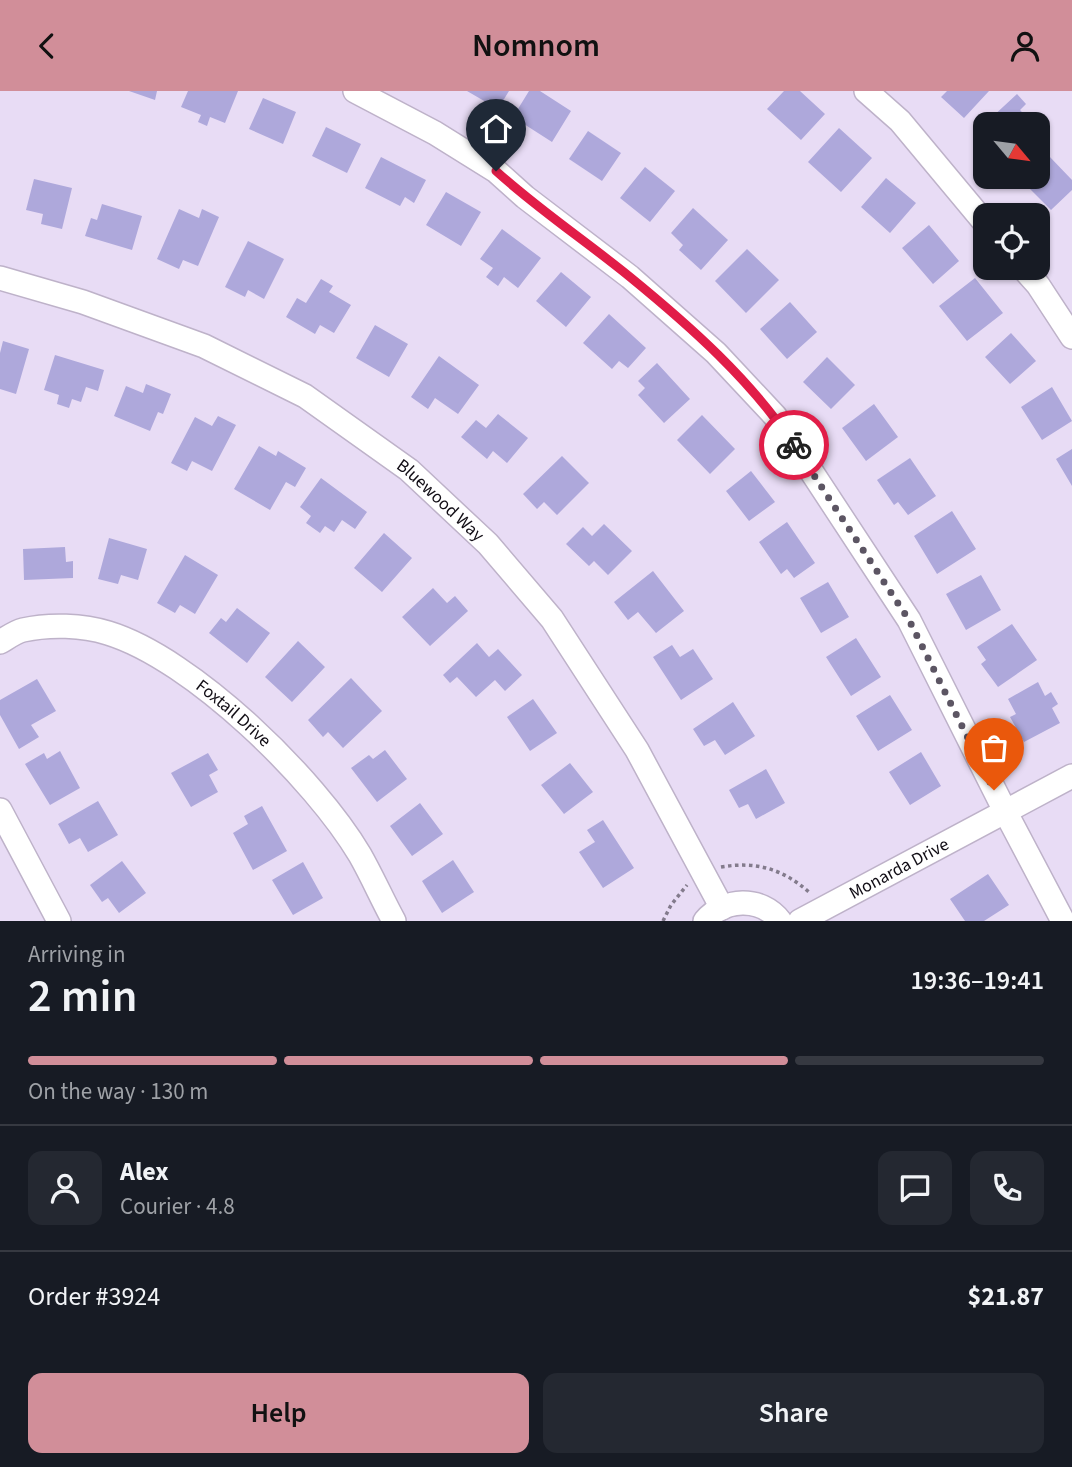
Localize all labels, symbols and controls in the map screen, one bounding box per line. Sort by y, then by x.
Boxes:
text: Nomnom [472,23,600,69]
icon: back [28,27,66,65]
icon: person [1006,27,1044,65]
pin [466,99,526,171]
icon: home [477,110,515,148]
north arrow [973,112,1050,189]
map controls [973,112,1050,280]
button: locate [973,203,1050,280]
courier [759,410,829,480]
icon: bike [775,426,813,464]
street label: Bluewood Way [392,453,490,548]
street label: Foxtail Drive [191,674,277,753]
pin [964,718,1024,790]
icon: bag [975,729,1013,767]
street label: Monarda Drive [845,832,953,906]
text: Arriving in [28,938,126,971]
text: 19:36–19:41 [911,962,1044,999]
text: 2 min [28,964,137,1029]
text: On the way · 130 m [28,1075,208,1108]
button: person [28,1151,102,1225]
button: chat [878,1151,952,1225]
button: phone [970,1151,1044,1225]
text: Alex [120,1153,169,1190]
text: Courier · 4.8 [120,1190,235,1223]
text: Order #3924 [28,1278,160,1315]
text: $21.87 [968,1278,1044,1315]
button: Help [28,1373,529,1453]
button: Share [543,1373,1044,1453]

